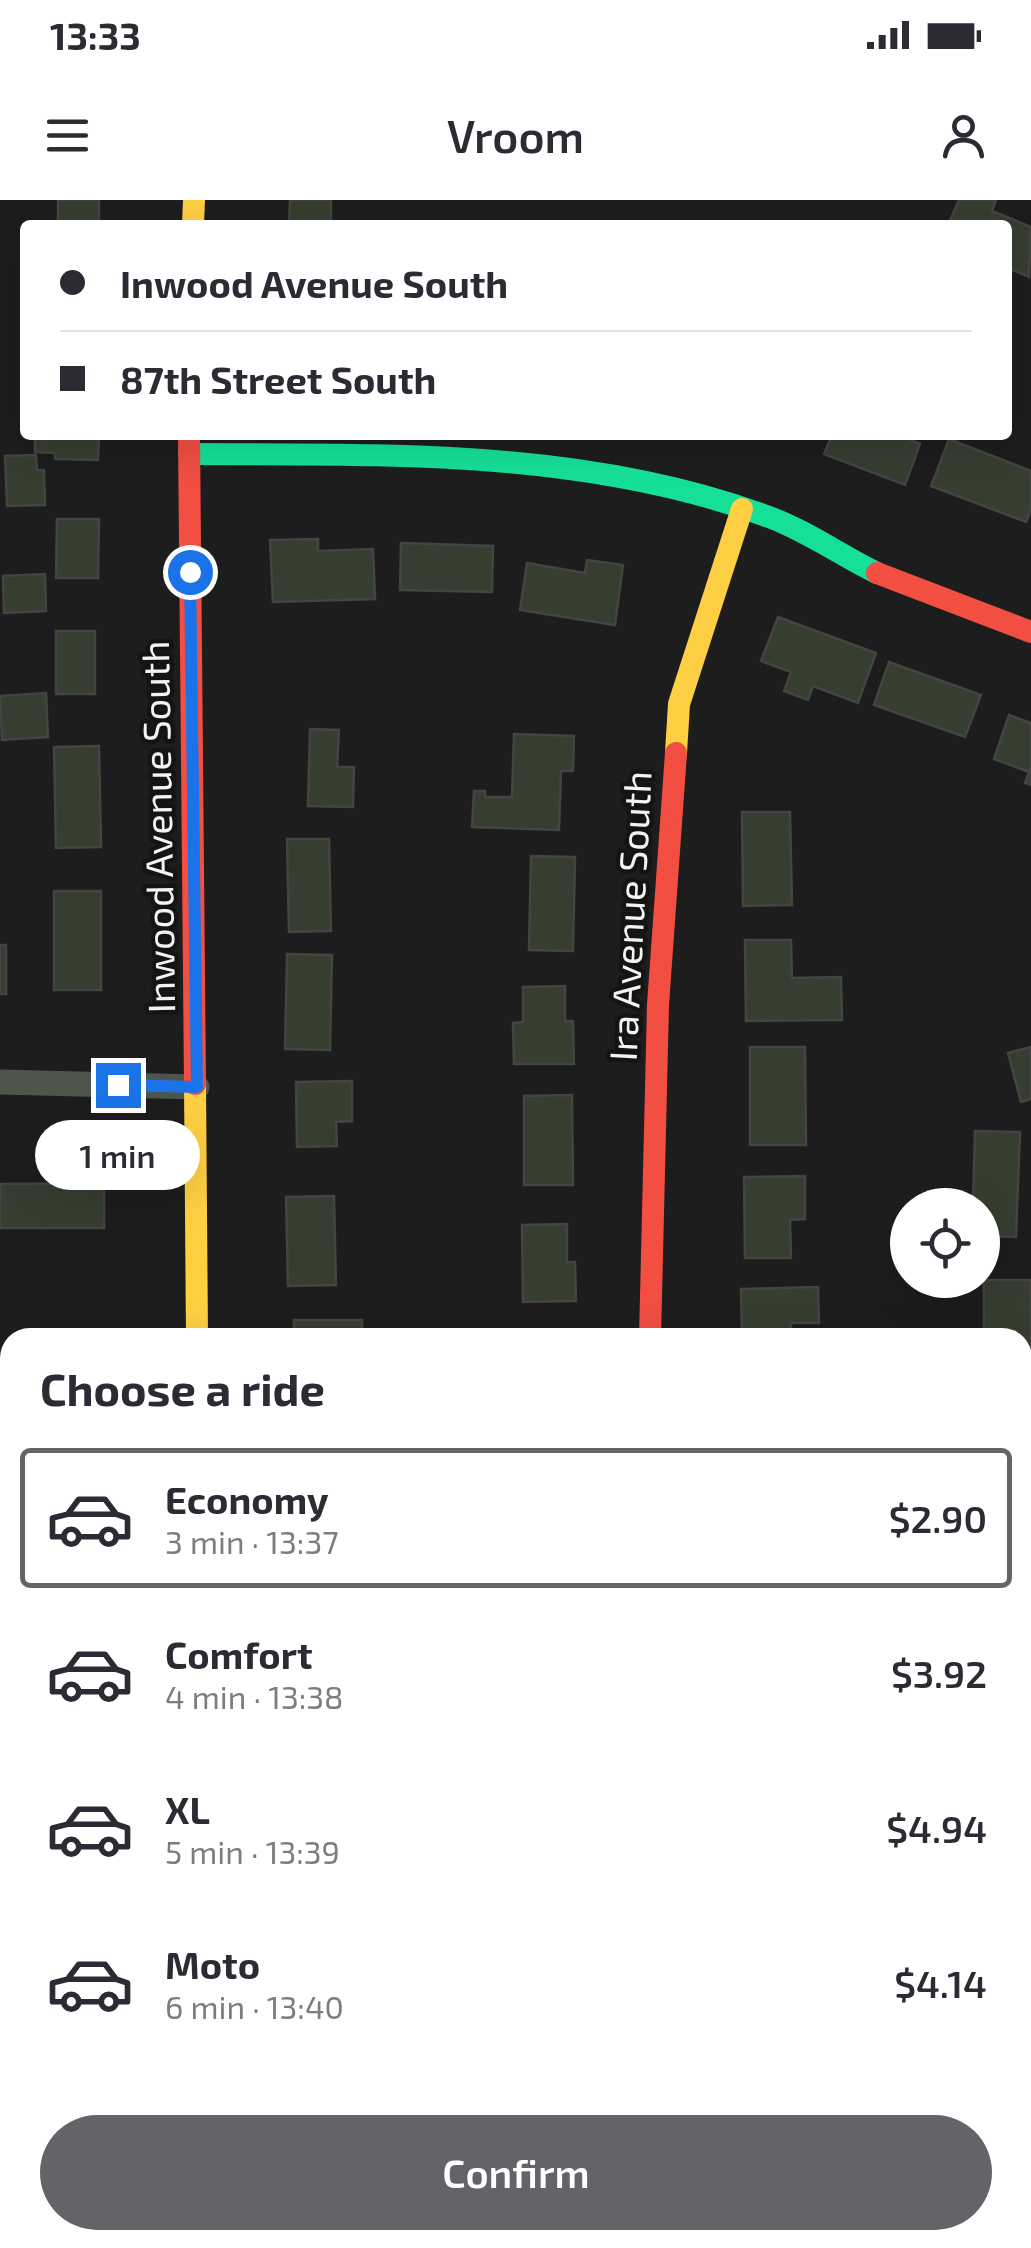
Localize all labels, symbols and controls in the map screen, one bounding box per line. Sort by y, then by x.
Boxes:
text: 13:33 [50,12,141,58]
icon: menu [40,108,95,163]
text: Vroom [447,108,584,162]
icon: person [936,108,991,163]
text: Inwood Avenue South [120,260,508,306]
text: 87th Street South [120,356,436,402]
route start [168,550,213,595]
street label: Inwood Avenue South [131,640,183,1014]
street label: Ira Avenue South [598,770,660,1062]
route end [96,1063,141,1108]
callout: 1 min [36,1120,200,1190]
text: 1 min [80,1136,155,1174]
map controls [890,1188,1000,1298]
button: locate [890,1188,1000,1298]
text: Choose a ride [40,1361,325,1415]
icon: car [45,1473,135,1563]
text: Economy [165,1476,329,1522]
text: $2.90 [889,1495,987,1541]
text: 3 min · 13:37 [165,1522,339,1560]
icon: car [45,1628,135,1718]
text: Comfort [165,1631,313,1677]
text: $3.92 [891,1650,987,1696]
text: 4 min · 13:38 [165,1677,344,1715]
icon: car [45,1783,135,1873]
text: XL [165,1786,210,1832]
text: $4.94 [886,1805,987,1851]
text: 5 min · 13:39 [165,1832,340,1870]
icon: car [45,1938,135,2028]
text: Moto [165,1941,260,1987]
text: $4.14 [894,1960,987,2006]
text: 6 min · 13:40 [165,1987,344,2025]
button: Confirm [40,2115,992,2230]

